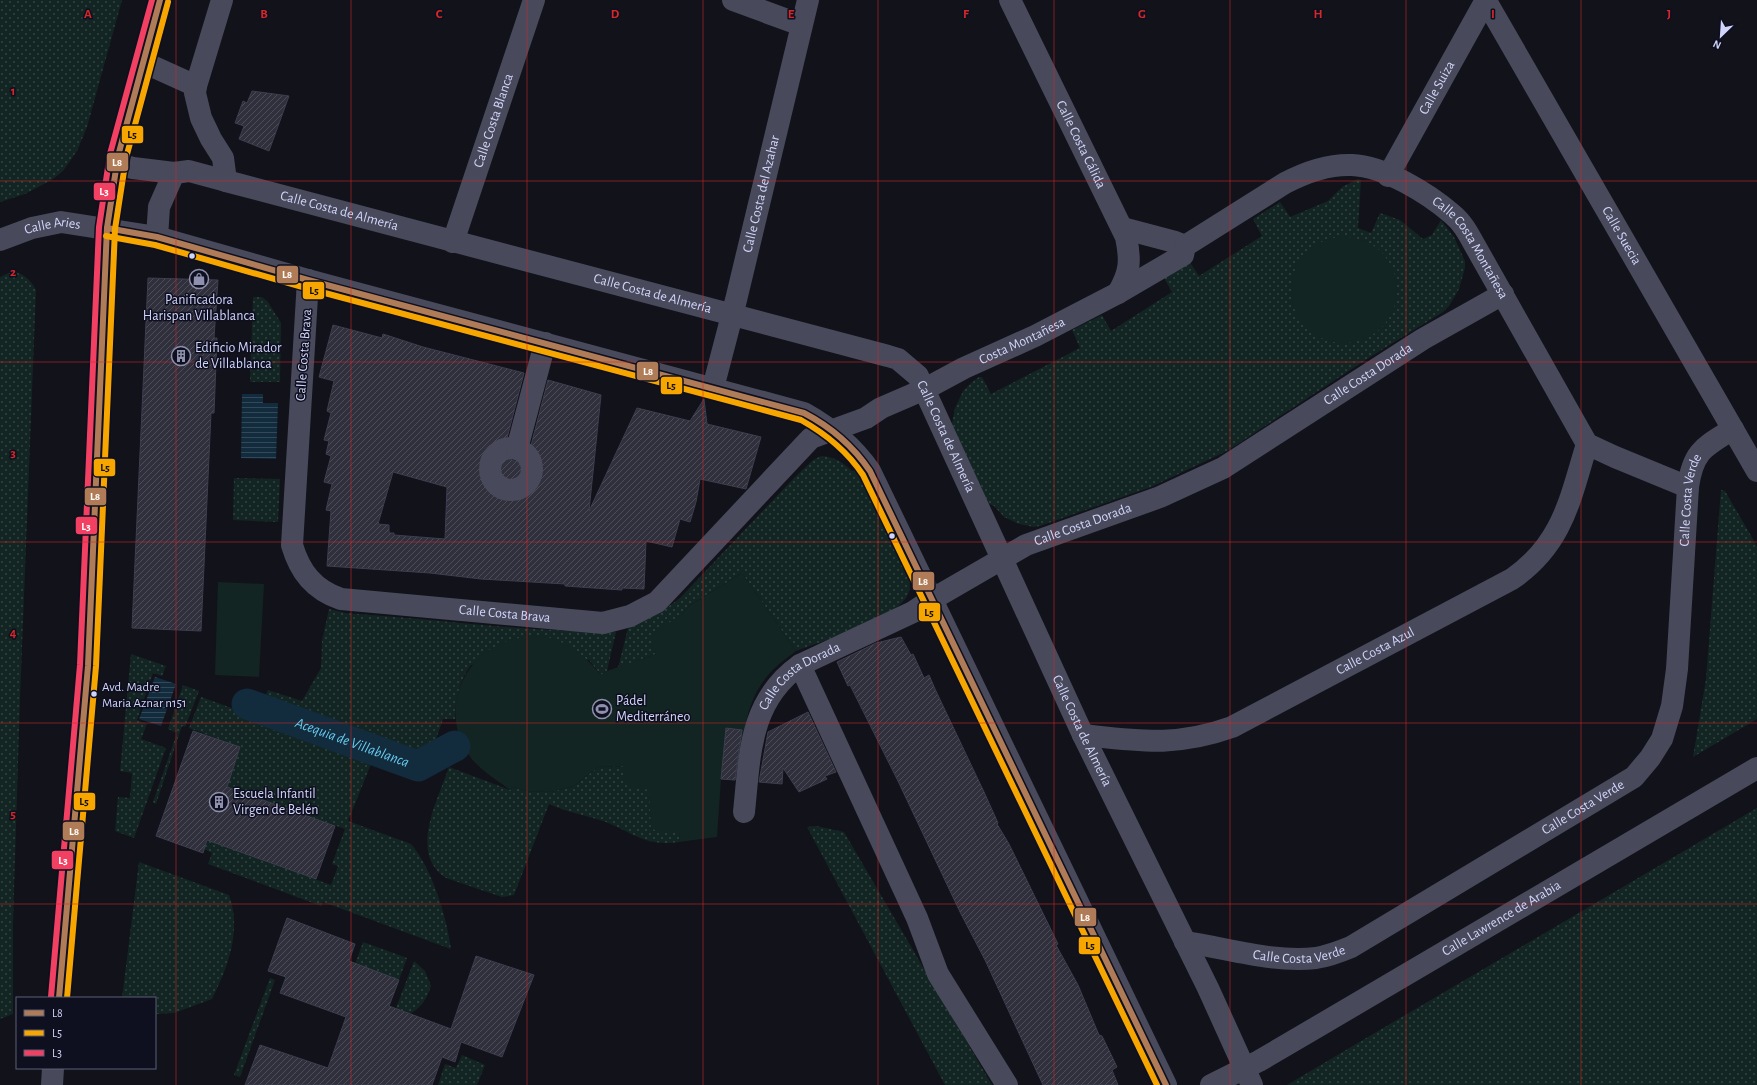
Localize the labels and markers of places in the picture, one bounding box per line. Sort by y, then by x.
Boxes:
unlabelled marker [187,251,197,261]
shop icon: Panificadora Harispan Villablanca [188,268,210,290]
place label: Panificadora Harispan Villablanca [143,293,256,323]
place label: Edificio Mirador de Villablanca [195,341,282,371]
building icon: Edificio Mirador de Villablanca [170,345,192,367]
unlabelled marker [887,531,897,541]
place label: Avd. Madre Maria Aznar n151 [102,681,186,710]
marker: Avd. Madre Maria Aznar n151 [89,689,99,699]
place label: Pádel Mediterráneo [616,694,690,724]
sports icon: Pádel Mediterráneo [591,698,613,720]
place label: Escuela Infantil Virgen de Belén [233,787,319,817]
building icon: Escuela Infantil Virgen de Belén [208,791,230,813]

